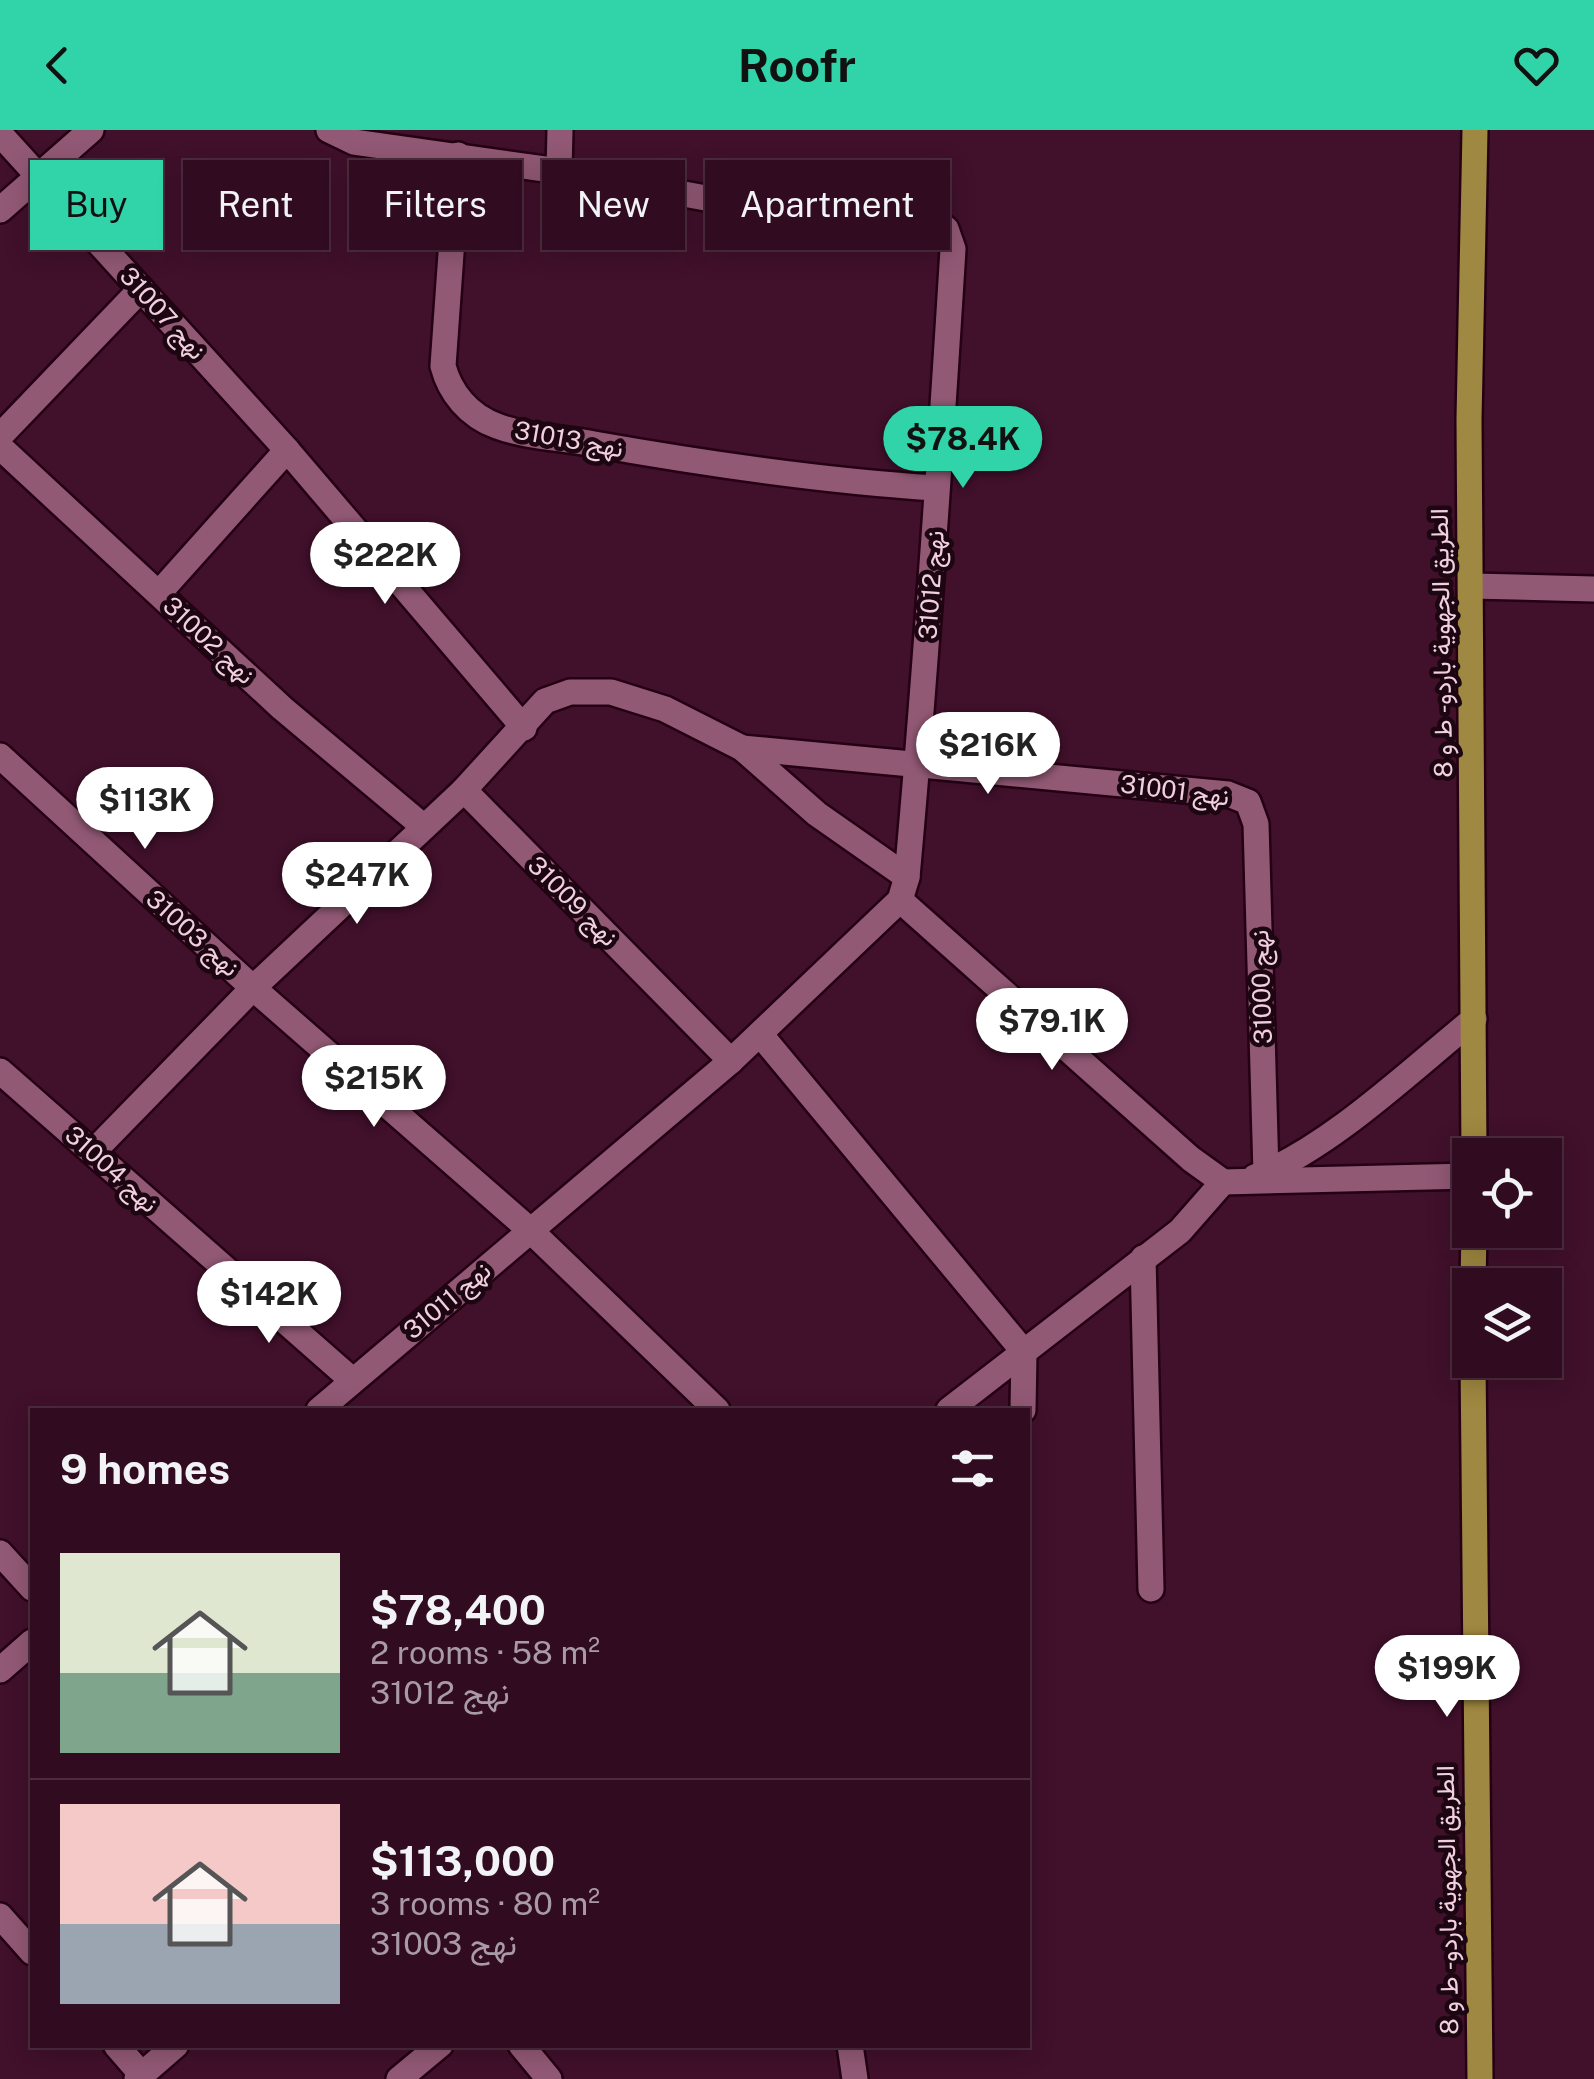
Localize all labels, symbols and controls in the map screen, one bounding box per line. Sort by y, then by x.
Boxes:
icon: back [30,38,85,93]
icon: heart [1509,38,1564,93]
text: Roofr [738,39,856,92]
chip: Buy [30,160,163,250]
chip: Rent [183,160,329,250]
chip: Filters [349,160,522,250]
chip: New [542,160,685,250]
chip: Apartment [705,160,950,250]
street label: نهج 31007 [112,261,212,367]
pin: $78.4K [882,406,1044,491]
street label: نهج 31013 [512,415,626,466]
text: $78.4K [905,420,1021,457]
street label: الطريق الجهوية باردو - ط و 8 [1424,508,1459,778]
pin: $222K [315,522,455,607]
street label: نهج 31012 [912,530,953,641]
text: $222K [332,536,438,573]
street label: نهج 31002 [155,590,261,692]
pin: $216K [918,712,1058,797]
text: $216K [938,726,1038,763]
pin: $113K [75,767,215,852]
street label: نهج 31001 [1119,768,1231,815]
text: $113K [98,781,192,818]
pin: $247K [287,842,427,927]
street label: نهج 31009 [520,850,624,954]
text: $247K [304,856,410,893]
street label: نهج 31003 [138,883,246,985]
street label: نهج 31000 [1244,929,1281,1045]
pin: $79.1K [971,988,1133,1073]
text: $79.1K [998,1002,1106,1039]
pin: $215K [304,1045,444,1130]
text: $215K [324,1059,424,1096]
street label: نهج 31004 [57,1119,165,1221]
map controls [1452,1138,1562,1378]
button: locate [1452,1138,1562,1248]
street label: نهج 31011 [397,1255,499,1347]
pin: $142K [199,1261,339,1346]
button: layers [1452,1268,1562,1378]
text: $142K [219,1275,319,1312]
icon: filters [945,1441,1000,1496]
text: 9 homes [60,1444,230,1493]
text: $78,400 [370,1585,546,1634]
icon: home [140,1593,260,1713]
text: 2 rooms · 58 m² [370,1634,600,1671]
pin: $199K [1377,1635,1517,1720]
text: $199K [1397,1649,1497,1686]
text: نهج 31012 [370,1674,510,1711]
street label: الطريق الجهوية باردو - ط و 8 [1430,1765,1465,2035]
text: $113,000 [370,1836,555,1885]
icon: home [140,1844,260,1964]
text: 3 rooms · 80 m² [370,1885,600,1922]
text: نهج 31003 [370,1925,517,1962]

